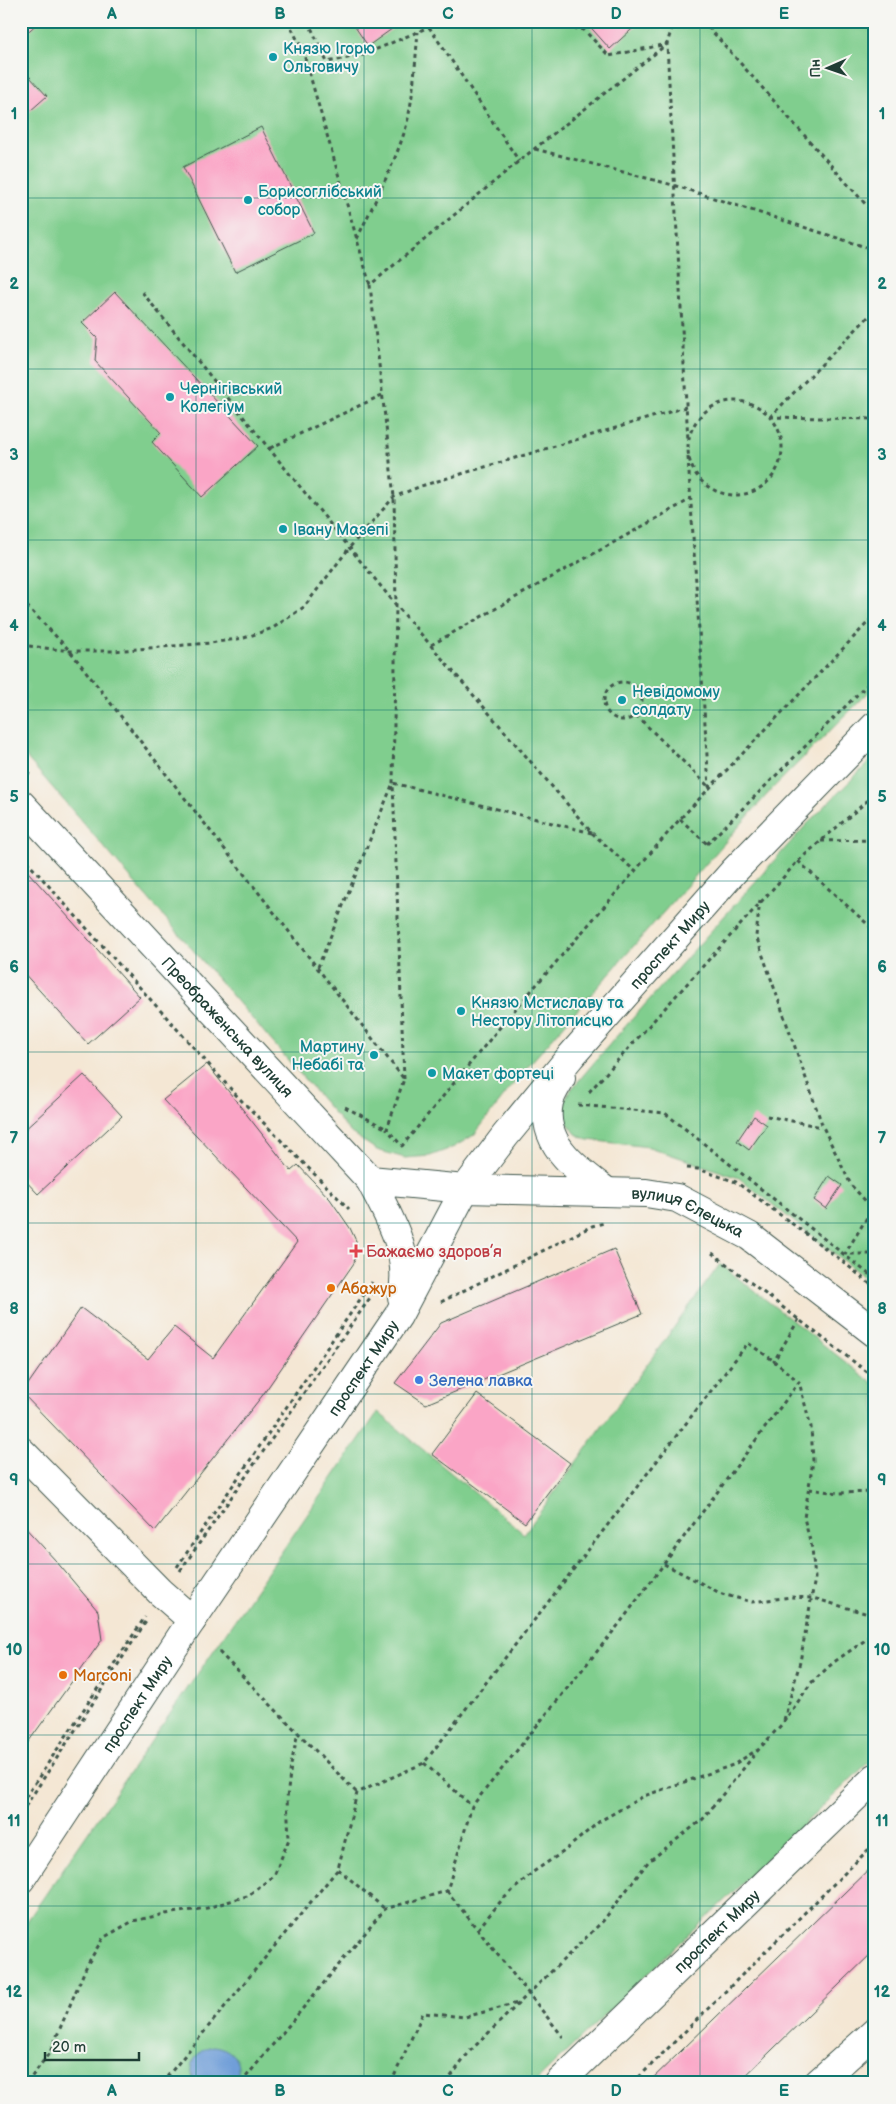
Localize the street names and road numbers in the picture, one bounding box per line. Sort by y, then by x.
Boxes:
street label: проспект Миру [626,897,715,994]
street label: Преображенська вулиця [157,954,297,1102]
street label: вулиця Єлецька [631,1185,747,1243]
street label: проспект Миру [325,1317,404,1420]
street label: проспект Миру [99,1652,177,1756]
street label: проспект Миру [671,1886,765,1978]

